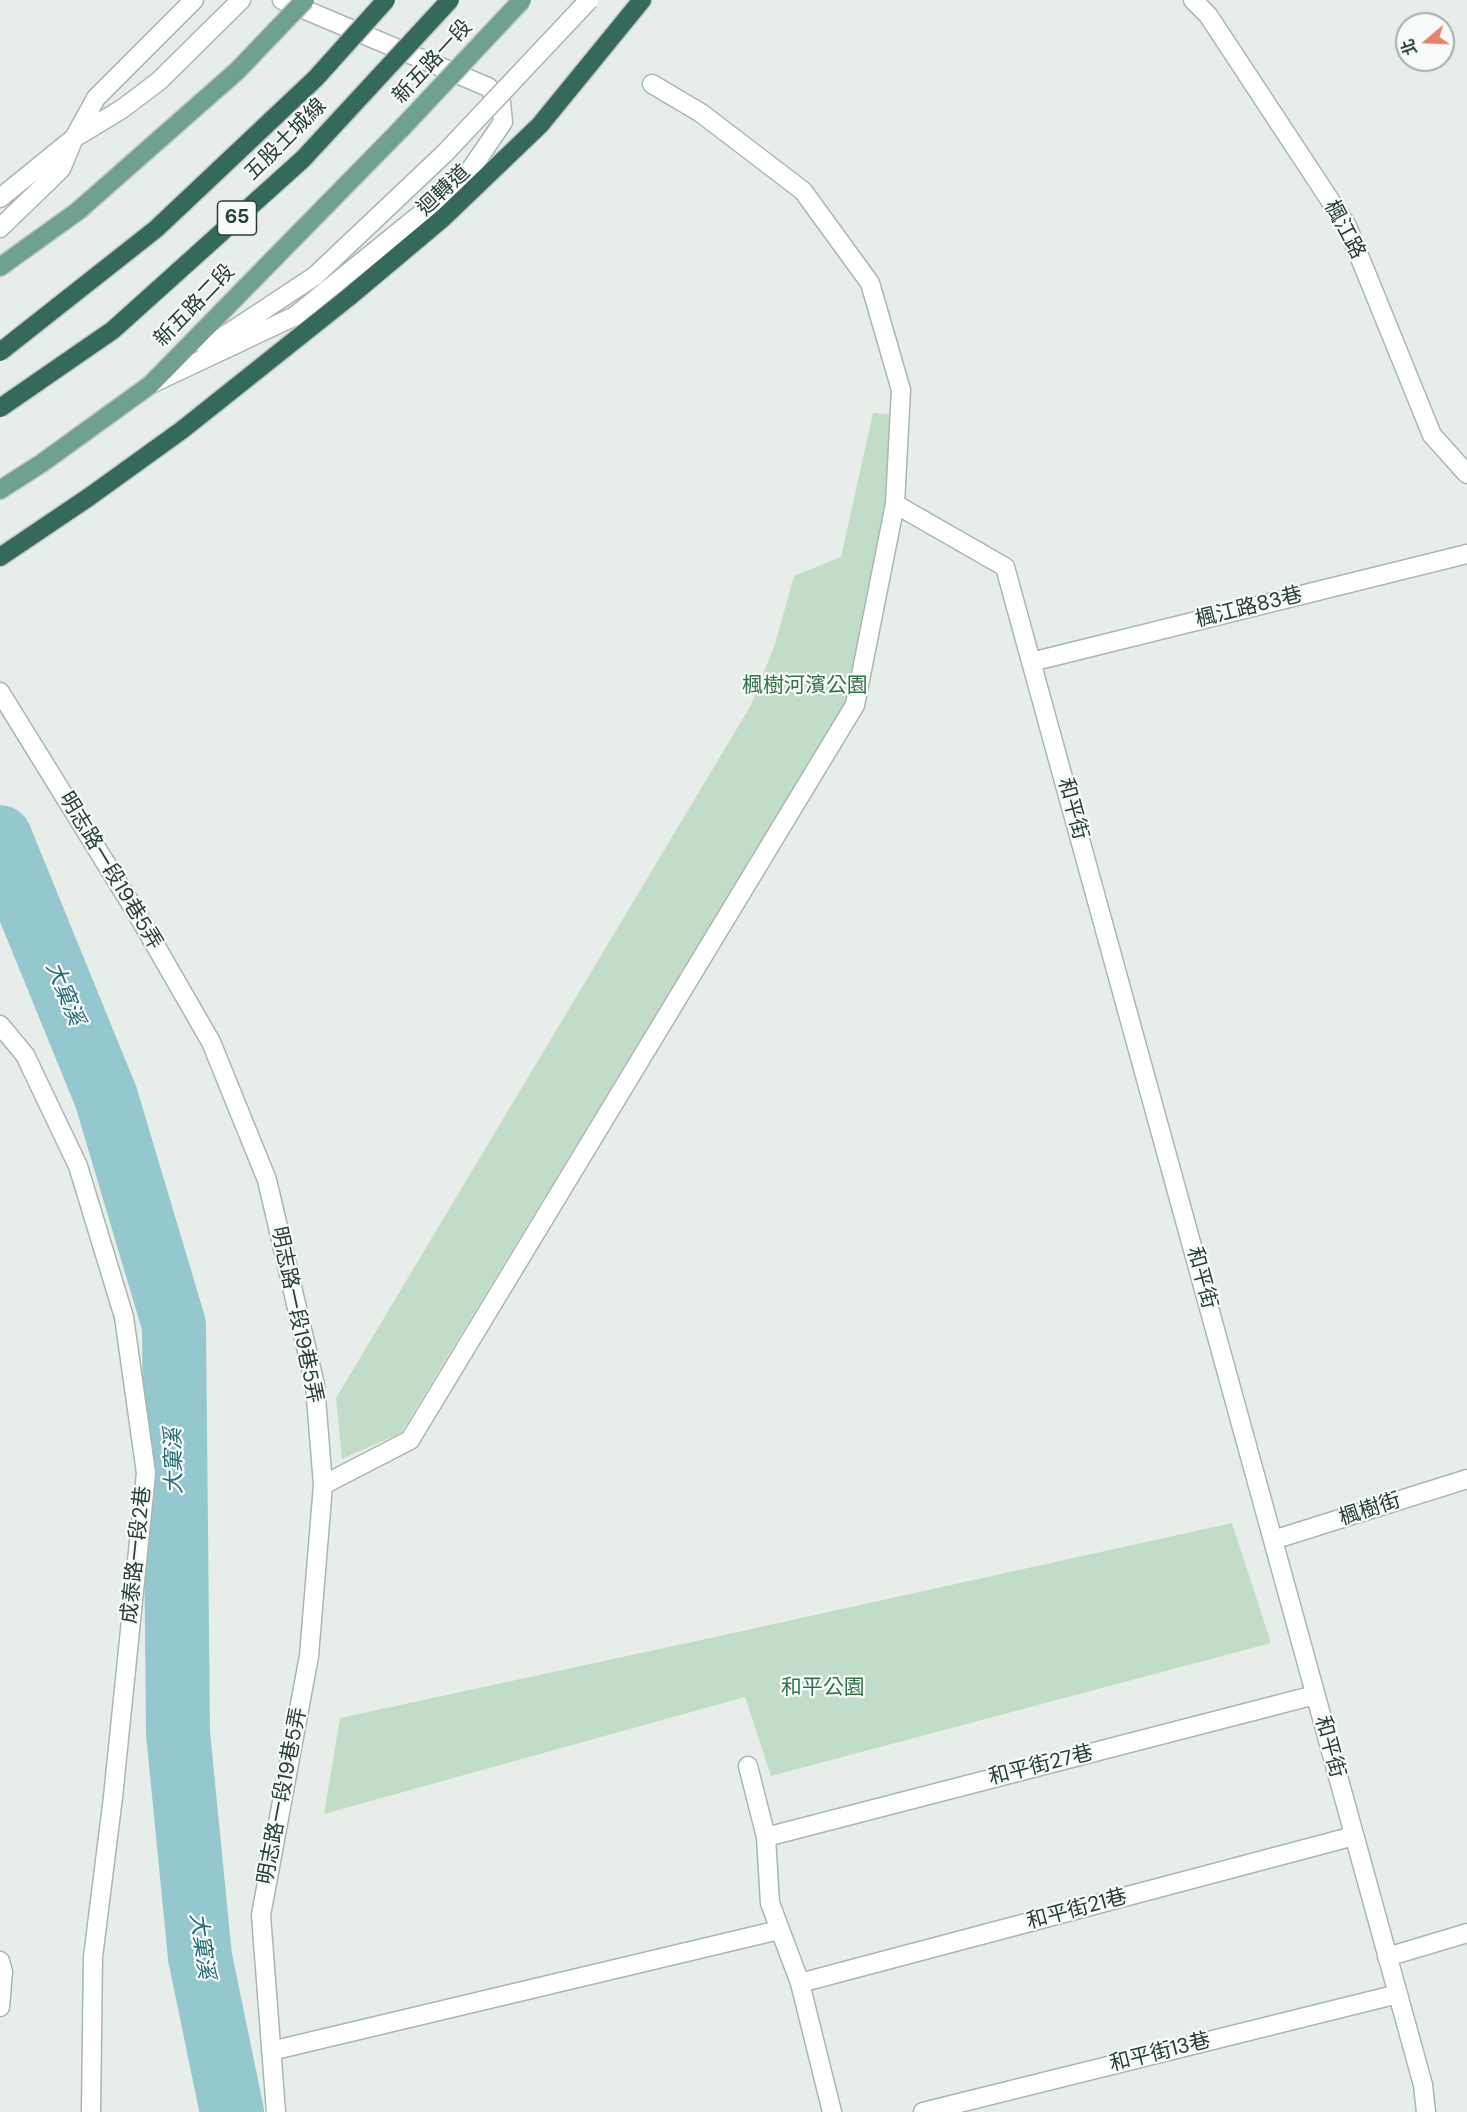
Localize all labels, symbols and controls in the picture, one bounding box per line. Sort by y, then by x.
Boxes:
north arrow [1395,12,1455,72]
street label: 新五路一段 [388,15,478,109]
text: 北 [1397,36,1422,58]
street label: 五股土城線 [240,94,332,186]
street label: 迴轉道 [412,160,476,222]
street label: 楓江路 [1318,196,1370,264]
road number: 65 [218,201,256,235]
street label: 新五路二段 [149,259,241,353]
street label: 楓江路83巷 [1193,583,1305,633]
park label: 楓樹河濱公園 [742,673,868,699]
street label: 和平街 [1052,775,1092,843]
street label: 明志路一段19巷5弄 [53,788,167,954]
water label: 大窠溪 [39,958,89,1030]
street label: 明志路一段19巷5弄 [265,1225,327,1405]
street label: 和平街 [1181,1244,1221,1312]
water label: 大窠溪 [161,1428,189,1494]
street label: 成泰路一段2巷 [117,1485,157,1625]
street label: 楓樹街 [1336,1488,1404,1532]
park label: 和平公園 [781,1675,865,1701]
street label: 明志路一段19巷5弄 [254,1705,312,1887]
street label: 和平街 [1309,1713,1349,1781]
street label: 和平街27巷 [986,1741,1096,1791]
street label: 和平街21巷 [1024,1885,1130,1935]
water label: 大窠溪 [183,1911,219,1981]
street label: 和平街13巷 [1107,2028,1213,2078]

